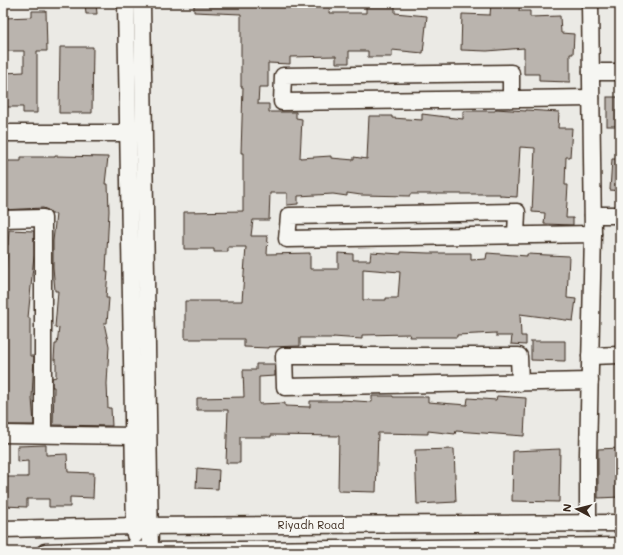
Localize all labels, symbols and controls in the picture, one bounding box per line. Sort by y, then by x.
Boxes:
north arrow [557,489,597,529]
text: N [559,503,575,513]
street label: Riyadh Road [277,517,345,532]

